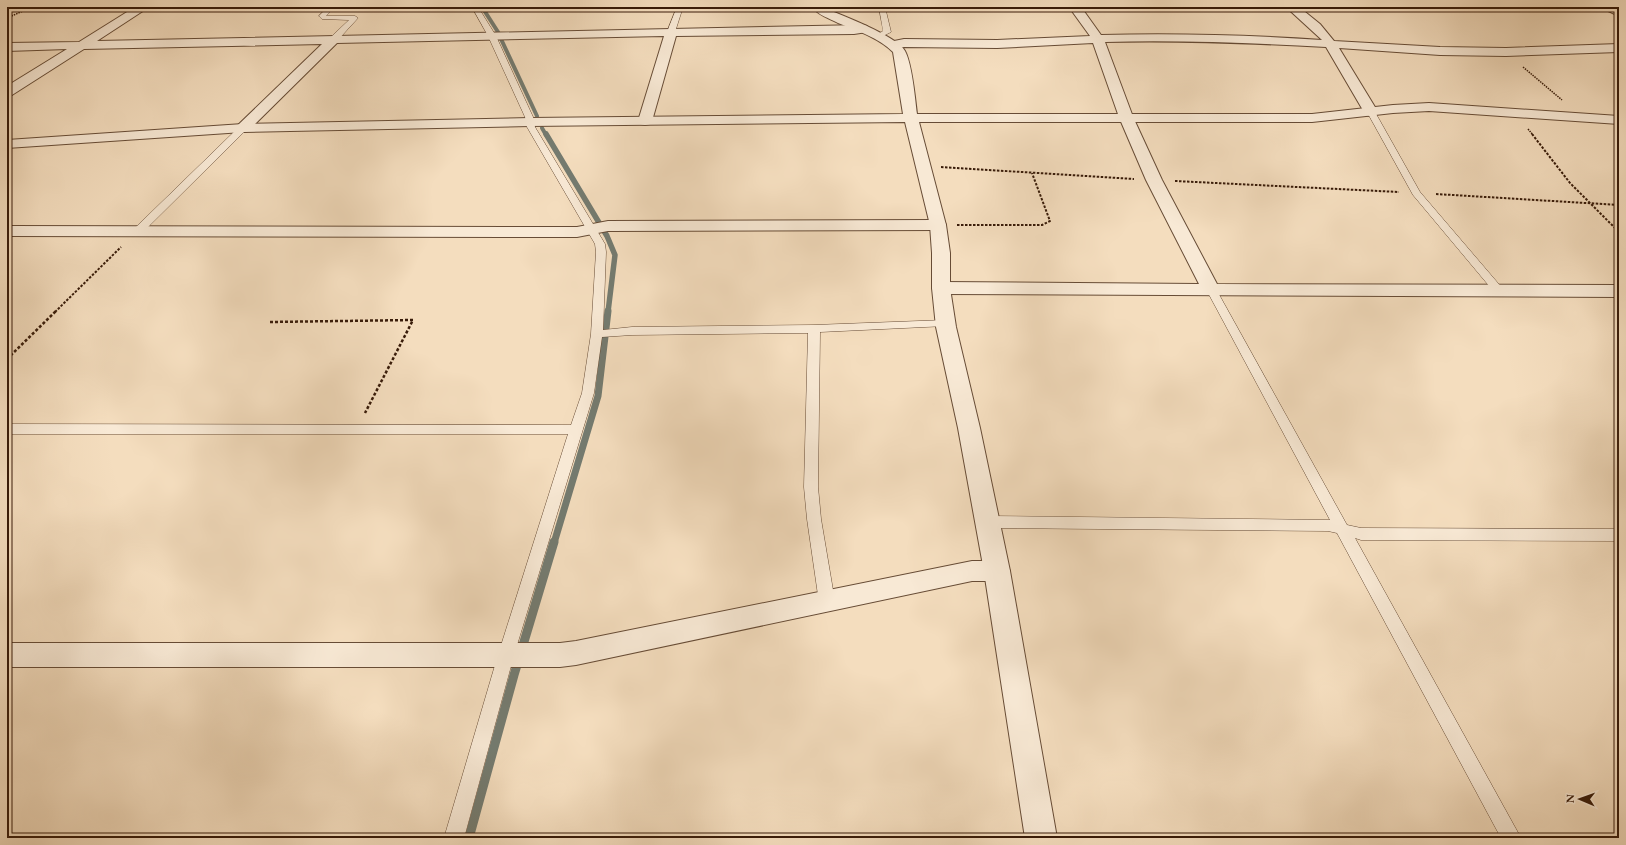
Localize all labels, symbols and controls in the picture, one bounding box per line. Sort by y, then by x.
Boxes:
north arrow [1560,779,1600,819]
text: N [1563,794,1577,803]

